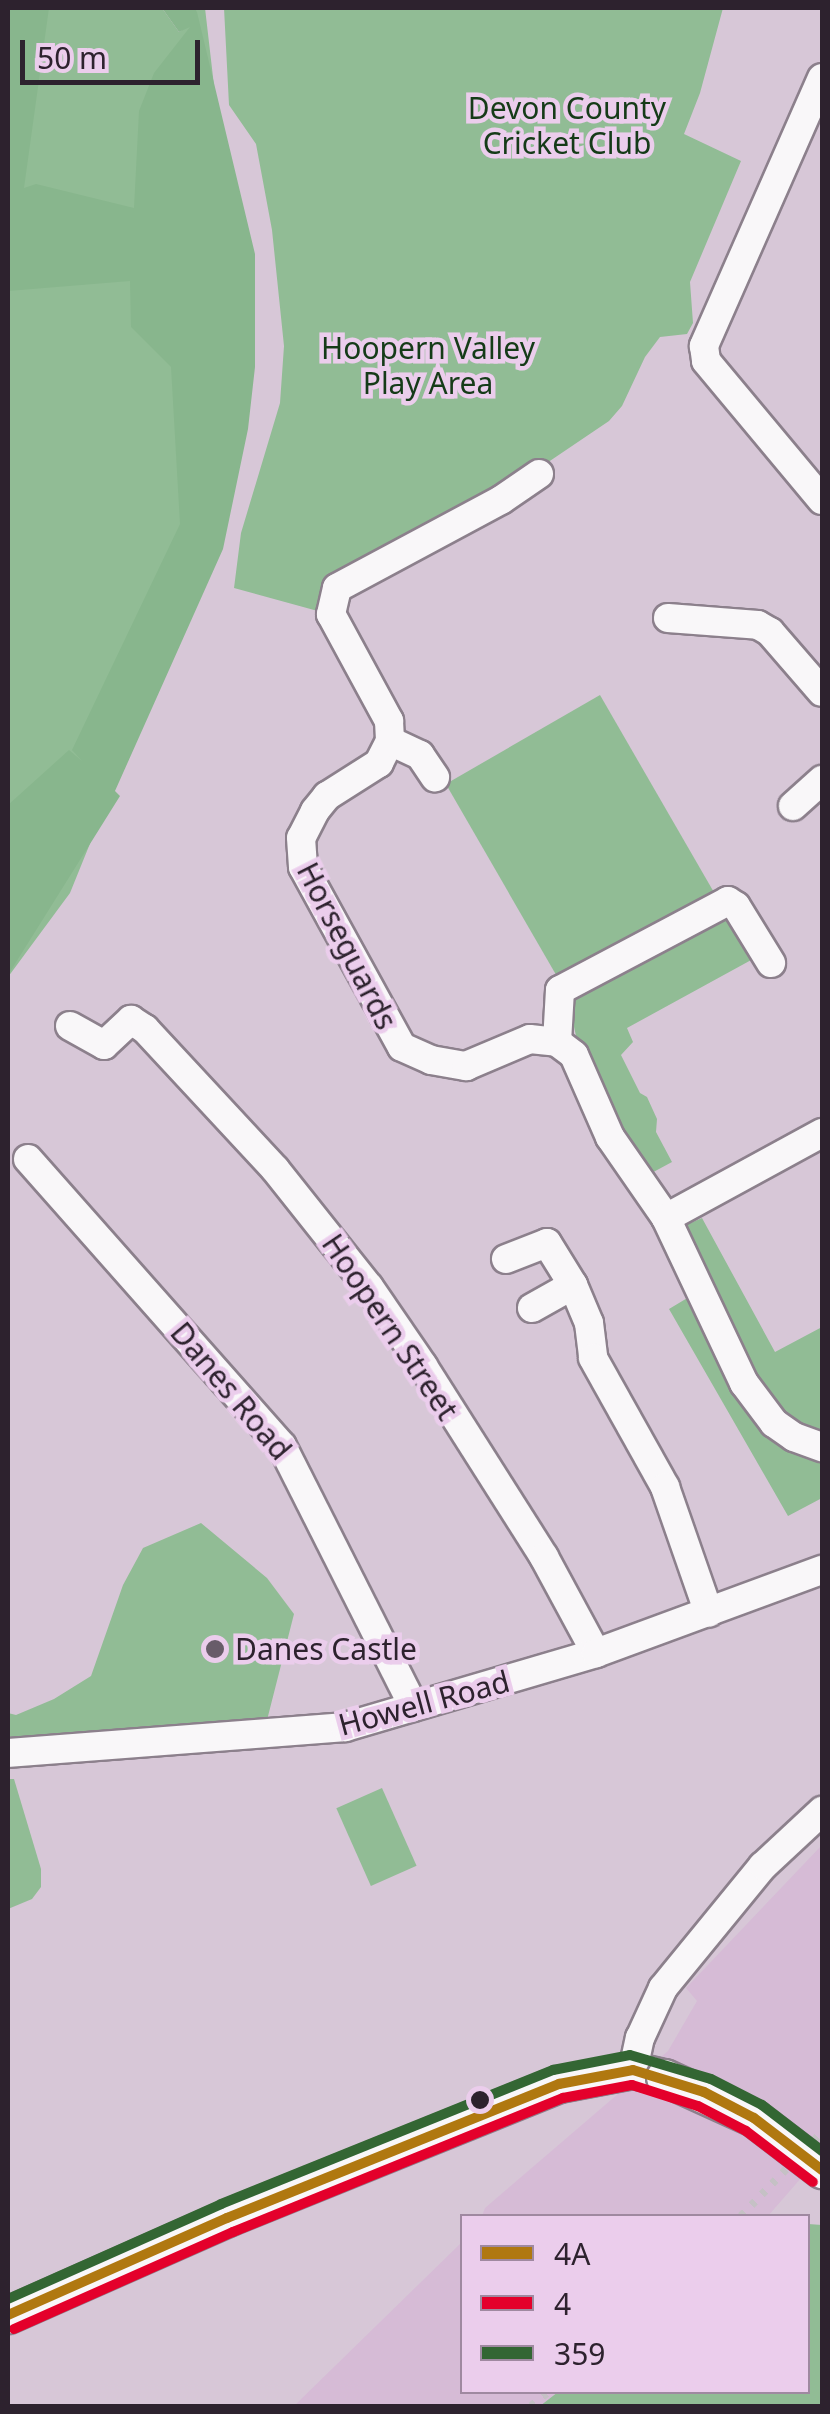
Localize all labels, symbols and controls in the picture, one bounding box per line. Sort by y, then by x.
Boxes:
scale bar [25,20,205,82]
text: 50 m [37,37,107,78]
park label: Devon County Cricket Club [468,90,666,160]
park label: Hoopern Valley Play Area [321,330,535,400]
street label: Horseguards [290,857,404,1035]
street label: Hoopern Street [315,1227,465,1427]
street label: Danes Road [163,1315,299,1467]
place label: Danes Castle [235,1631,417,1667]
marker: Danes Castle [204,1638,226,1660]
street label: Howell Road [335,1663,513,1743]
unlabelled marker [470,2090,490,2110]
legend [460,2214,810,2394]
text: 4A [554,2233,590,2274]
text: 4 [554,2283,571,2324]
text: 359 [554,2333,605,2374]

